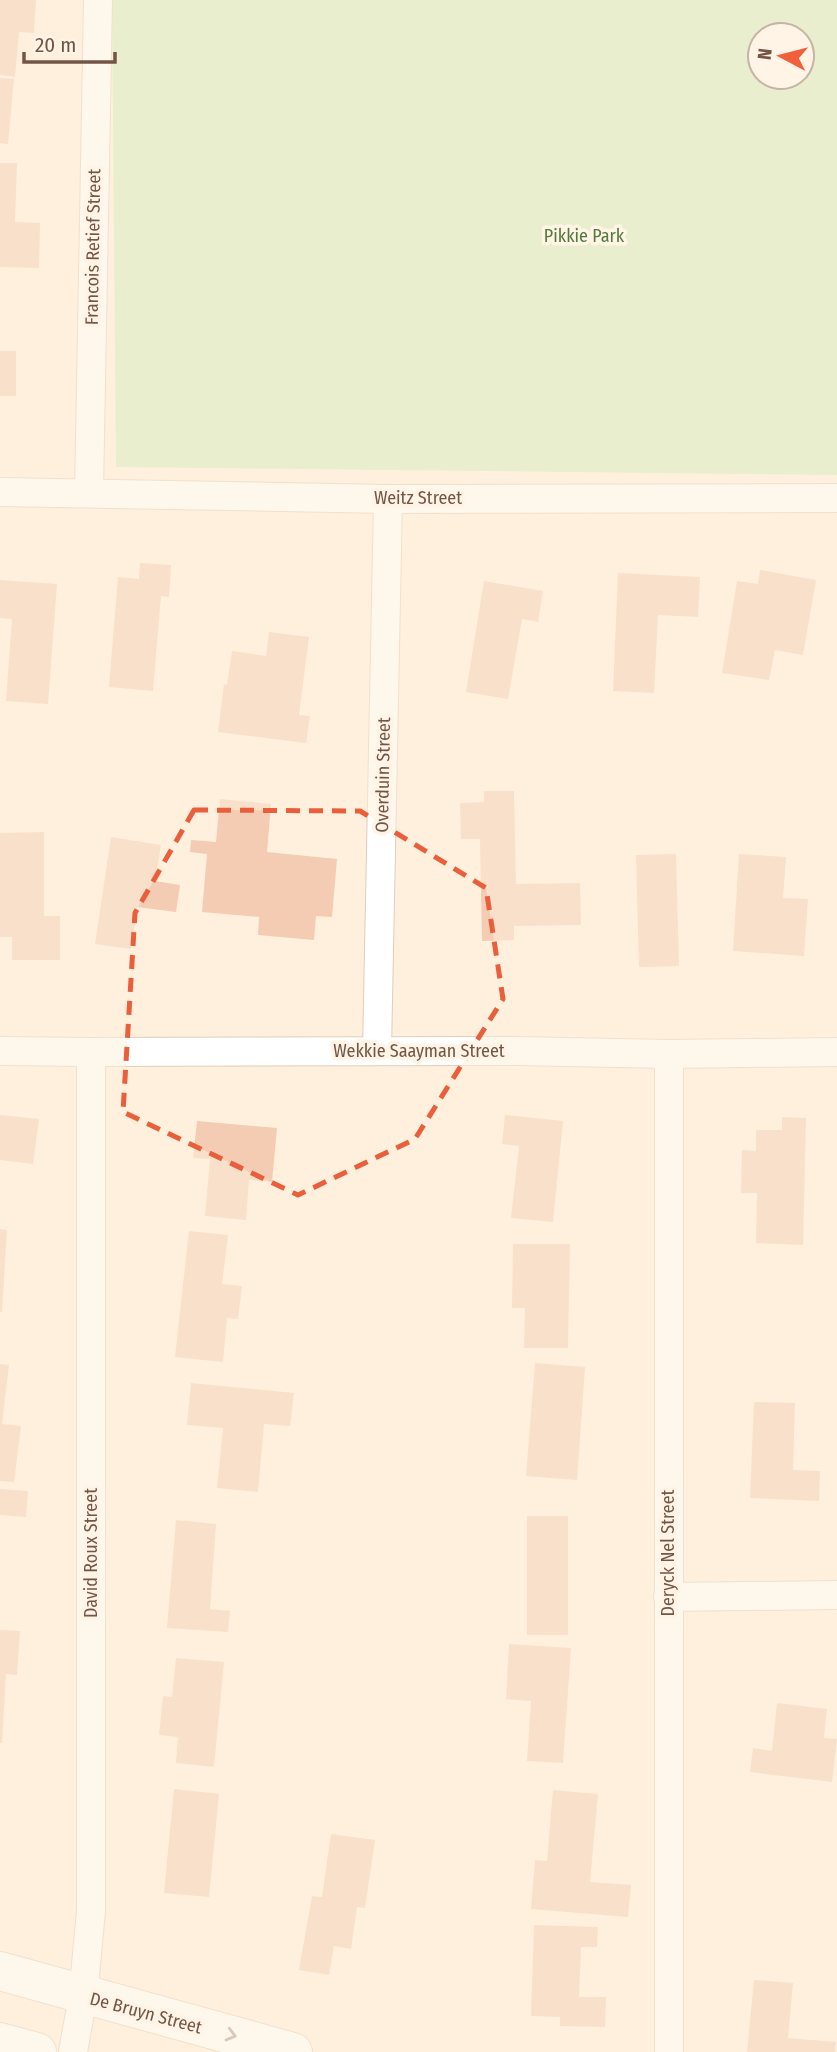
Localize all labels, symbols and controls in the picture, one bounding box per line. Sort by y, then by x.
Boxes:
scale bar [24,21,116,65]
north arrow [746,21,816,91]
text: 20 m [35,32,76,58]
text: N [753,47,777,61]
street label: Francois Retief Street [81,169,105,325]
park label: Pikkie Park [544,225,625,247]
street label: Weitz Street [374,487,462,509]
street label: Overduin Street [371,717,395,833]
street label: Wekkie Saayman Street [333,1040,505,1062]
street label: David Roux Street [80,1488,102,1618]
street label: Deryck Nel Street [657,1489,679,1616]
street label: De Bruyn Street [88,1987,205,2039]
one-way arrow [225,2027,237,2042]

